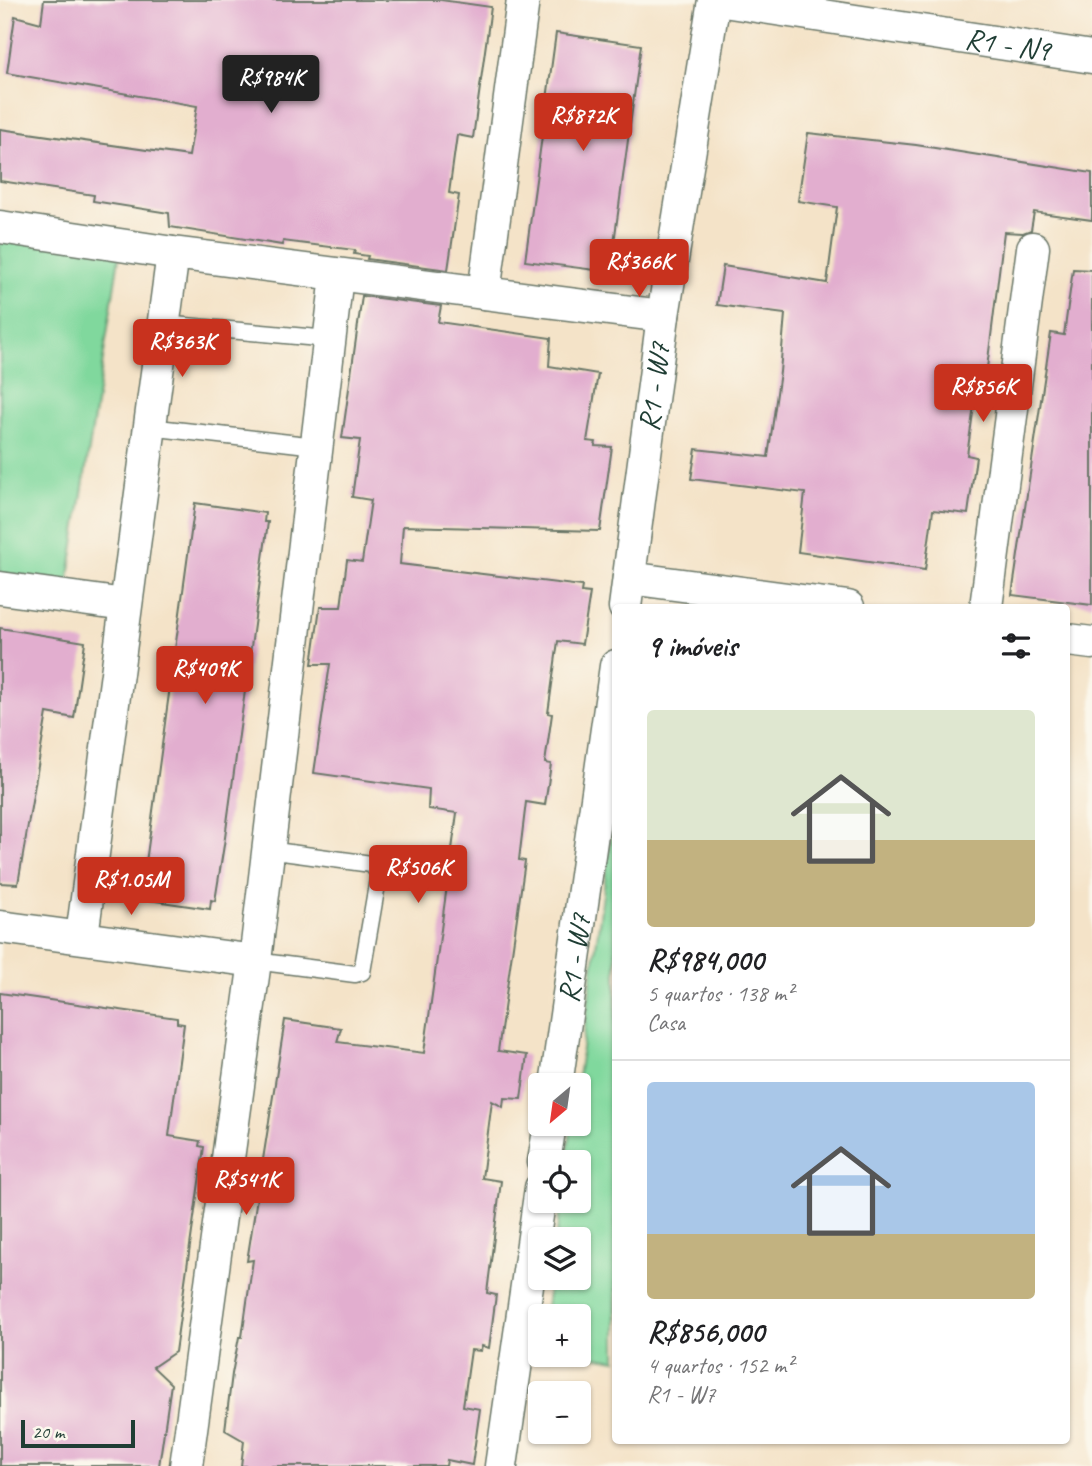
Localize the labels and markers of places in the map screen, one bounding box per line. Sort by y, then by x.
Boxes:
pin: R$984K [214,55,328,115]
pin: R$872K [526,94,640,153]
pin: R$366K [582,240,696,299]
pin: R$363K [125,320,239,379]
pin: R$856K [926,364,1040,424]
pin: R$409K [148,646,262,706]
pin: R$506K [361,846,475,905]
pin: R$1.05M [66,858,196,917]
pin: R$541K [189,1158,303,1217]

